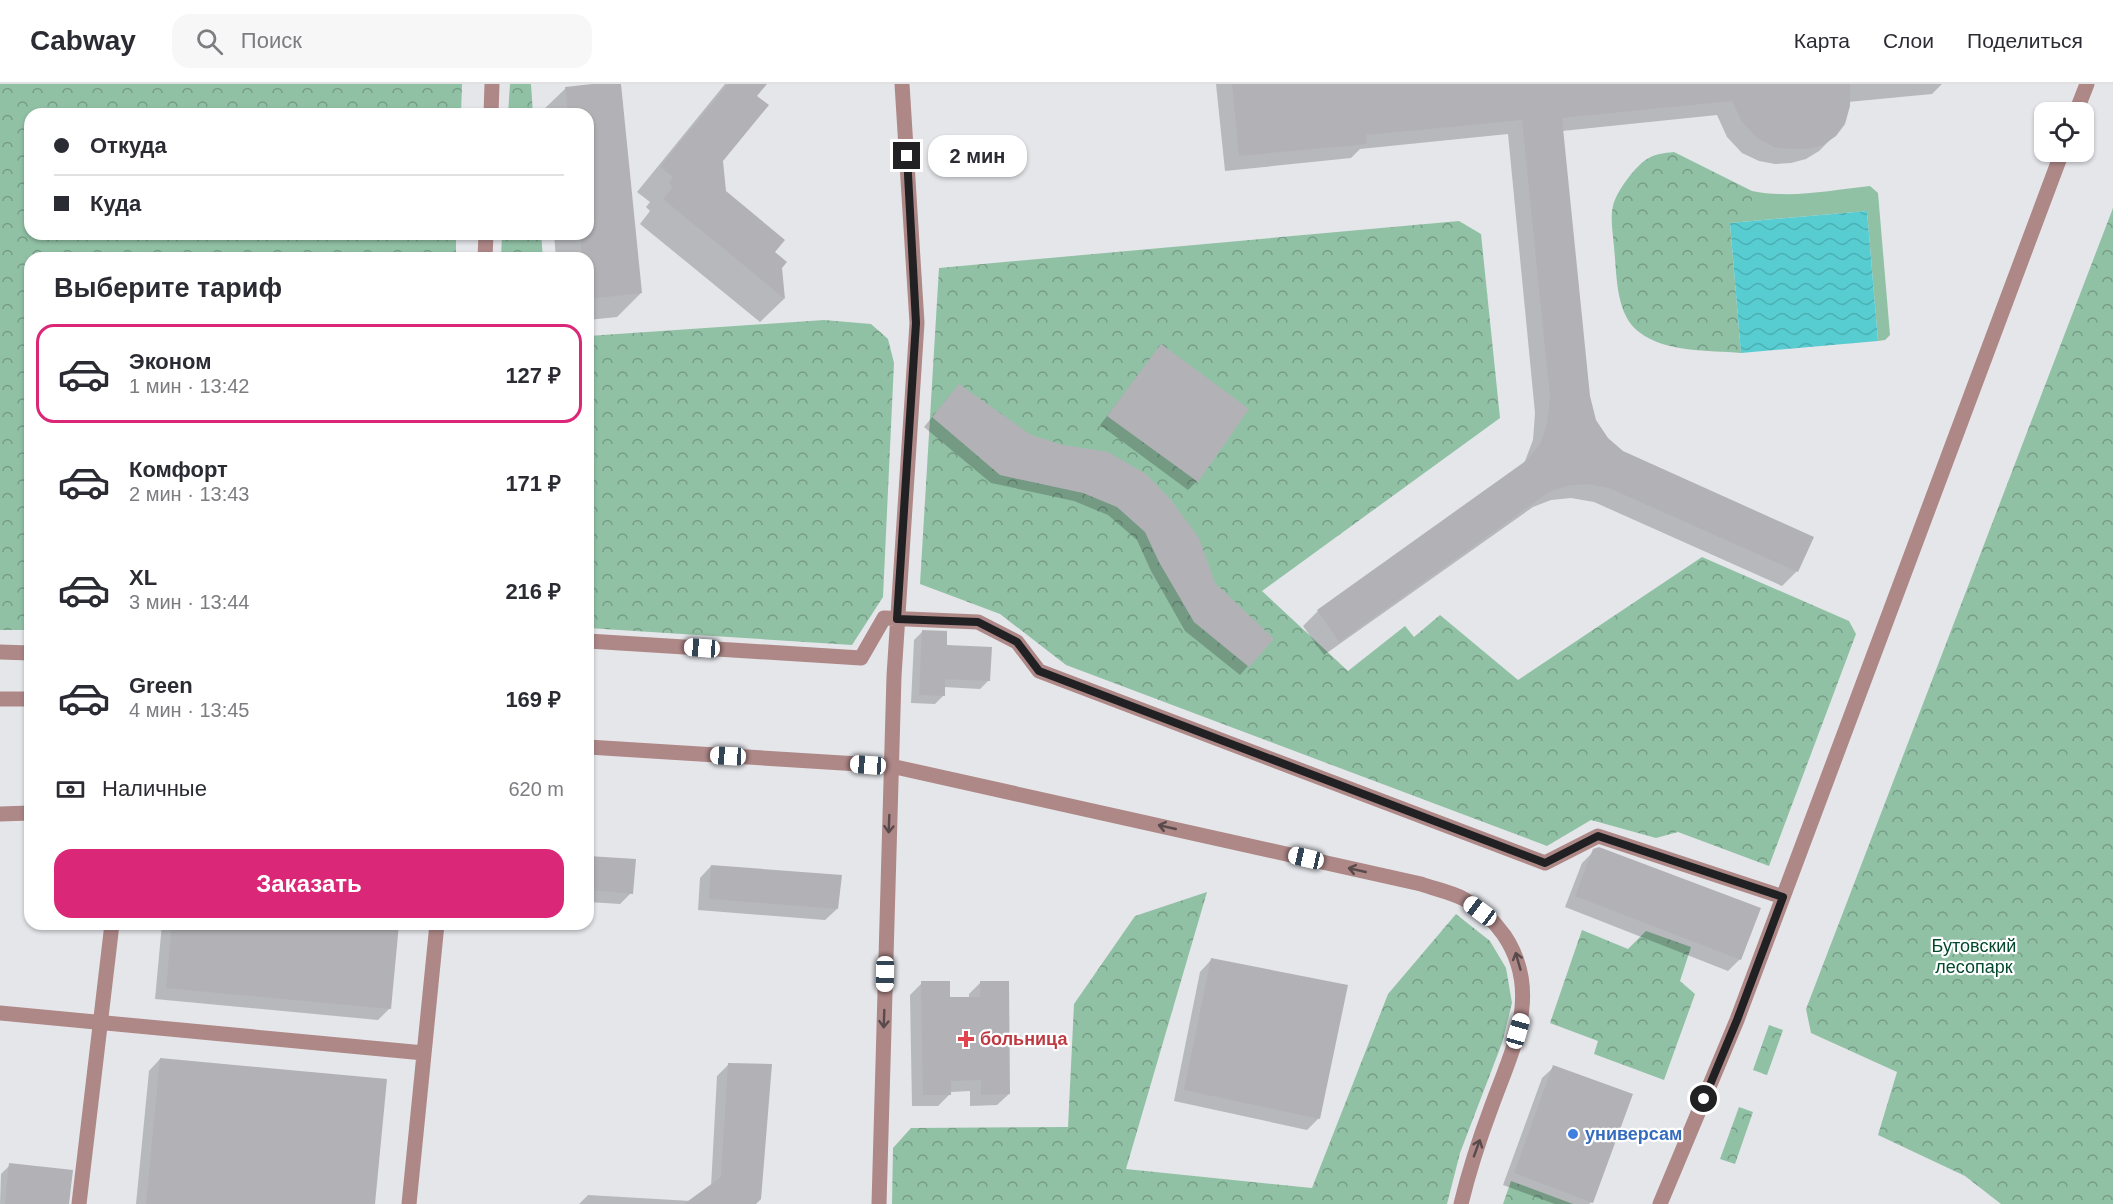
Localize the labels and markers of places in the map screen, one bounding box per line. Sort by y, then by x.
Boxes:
place label: больница [980,1029,1068,1049]
marker: больница [957,1030,975,1048]
place label: универсам [1585,1124,1682,1144]
marker: универсам [1566,1127,1580,1141]

